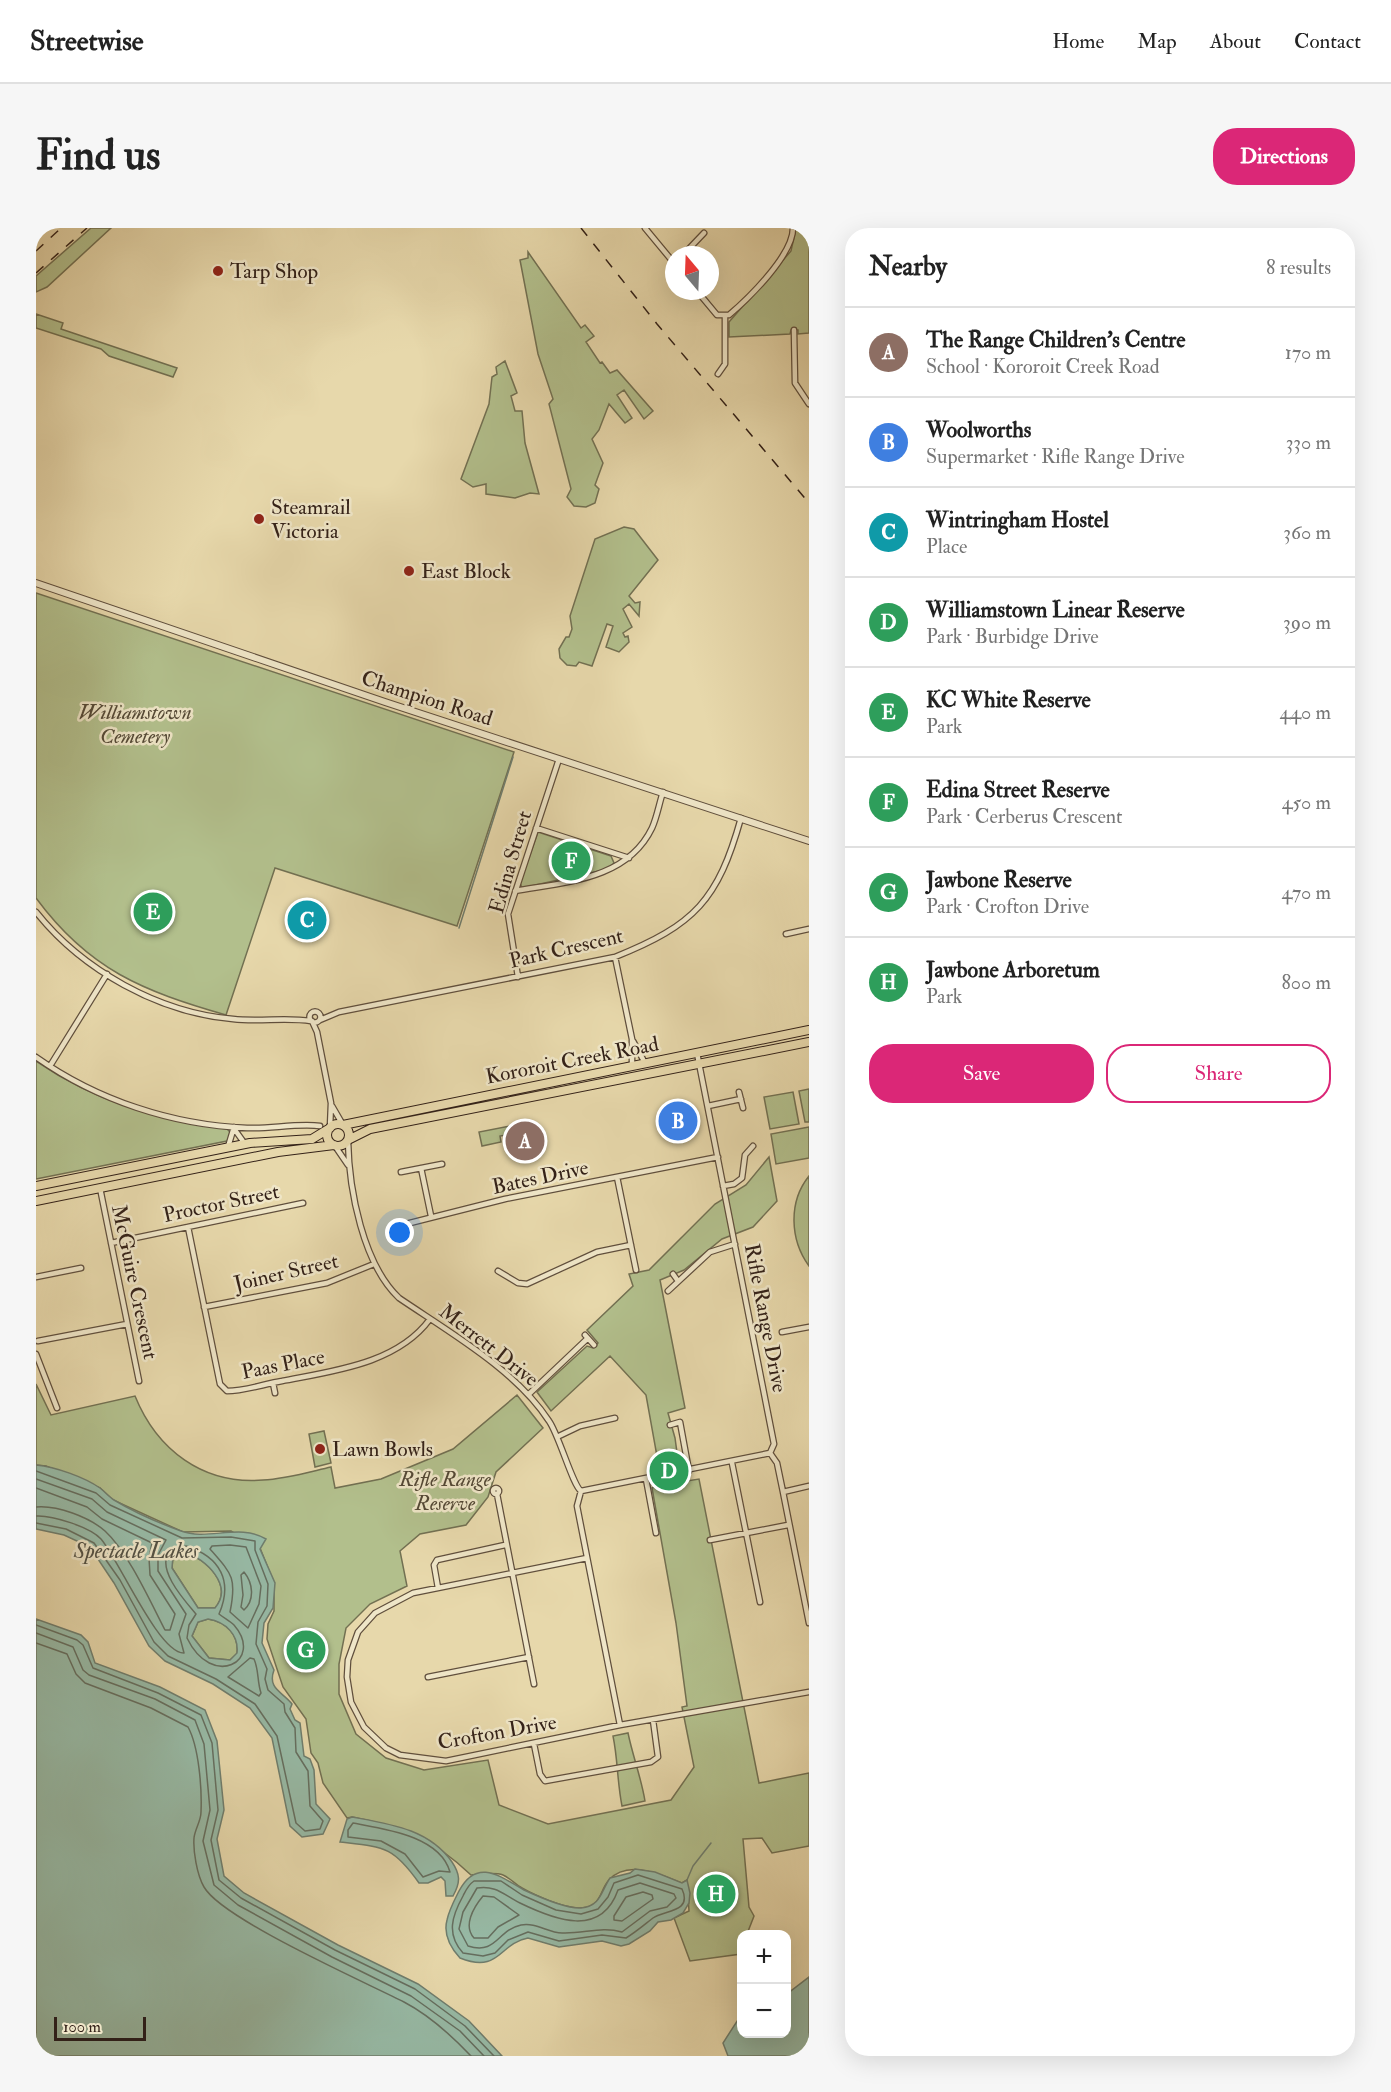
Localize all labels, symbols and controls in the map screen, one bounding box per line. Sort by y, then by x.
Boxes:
text: Streetwise [30,24,144,59]
text: Home [1052,28,1104,55]
text: Map [1137,28,1177,55]
text: About [1210,28,1261,55]
text: Contact [1294,28,1361,55]
button: Directions [1213,128,1355,185]
text: Find us [36,130,160,182]
north arrow [665,246,719,300]
text: Nearby [869,251,947,283]
text: 8 results [1266,255,1331,280]
place label: Tarp Shop [230,258,318,285]
marker: Tarp Shop [211,264,225,278]
text: The Range Children’s Centre [926,326,1185,354]
text: A [882,340,895,365]
text: 170 m [1285,340,1331,365]
text: School · Kororoit Creek Road [926,354,1160,379]
text: Woolworths [926,416,1031,444]
text: B [882,430,895,455]
text: 330 m [1286,430,1331,455]
text: Supermarket · Rifle Range Drive [926,444,1185,469]
place label: Steamrail Victoria [271,494,351,545]
text: Wintringham Hostel [926,506,1109,534]
marker: Steamrail Victoria [252,512,266,526]
text: C [881,520,896,545]
text: 360 m [1283,520,1331,545]
text: Place [926,534,967,559]
place label: East Block [421,558,511,585]
marker: East Block [402,564,416,578]
text: Williamstown Linear Reserve [926,596,1185,624]
text: D [880,610,897,635]
text: 390 m [1283,610,1331,635]
text: Park · Burbidge Drive [926,624,1099,649]
street label: Champion Road [358,665,497,733]
text: KC White Reserve [926,686,1091,714]
park label: Williamstown Cemetery [78,699,192,750]
text: E [881,700,896,725]
text: 440 m [1279,700,1331,725]
text: Park [926,714,962,739]
text: Edina Street Reserve [926,776,1110,804]
text: F [882,790,895,815]
text: 450 m [1282,790,1331,815]
text: Park · Cerberus Crescent [926,804,1122,829]
street label: Edina Street [483,808,538,917]
pin: F [552,838,590,884]
text: Jawbone Reserve [926,866,1072,894]
text: G [880,880,897,905]
text: 470 m [1282,880,1331,905]
pin: E [134,890,172,934]
text: Park · Crofton Drive [926,894,1089,919]
pin: C [288,898,326,942]
street label: Park Crescent [506,922,626,975]
text: Jawbone Arboretum [926,956,1100,984]
text: H [880,970,897,995]
text: 800 m [1281,970,1331,995]
text: Park [926,984,962,1009]
street label: Kororoit Creek Road [483,1030,662,1090]
button: Save [869,1044,1094,1103]
button: Share [1106,1044,1331,1103]
pin: B [658,1098,698,1144]
pin: A [506,1118,544,1164]
street label: Bates Drive [490,1154,591,1201]
street label: Proctor Street [161,1178,282,1229]
street label: McGuire Crescent [105,1202,164,1362]
your location [385,1218,414,1247]
street label: Rifle Range Drive [738,1241,793,1395]
street label: Joiner Street [230,1247,341,1298]
street label: Merrett Drive [433,1298,544,1393]
street label: Paas Place [239,1343,327,1386]
place label: Lawn Bowls [332,1436,433,1463]
marker: Lawn Bowls [313,1442,327,1456]
pin: D [650,1448,688,1494]
park label: Rifle Range Reserve [398,1466,492,1517]
water label: Spectacle Lakes [73,1537,199,1565]
pin: G [286,1628,326,1672]
street label: Crofton Drive [436,1709,559,1756]
pin: H [696,1872,736,1916]
map controls [737,1930,791,2038]
button: + [737,1930,791,1984]
button: − [737,1984,791,2038]
scale bar [54,2014,146,2042]
text: 100 m [63,2017,101,2037]

